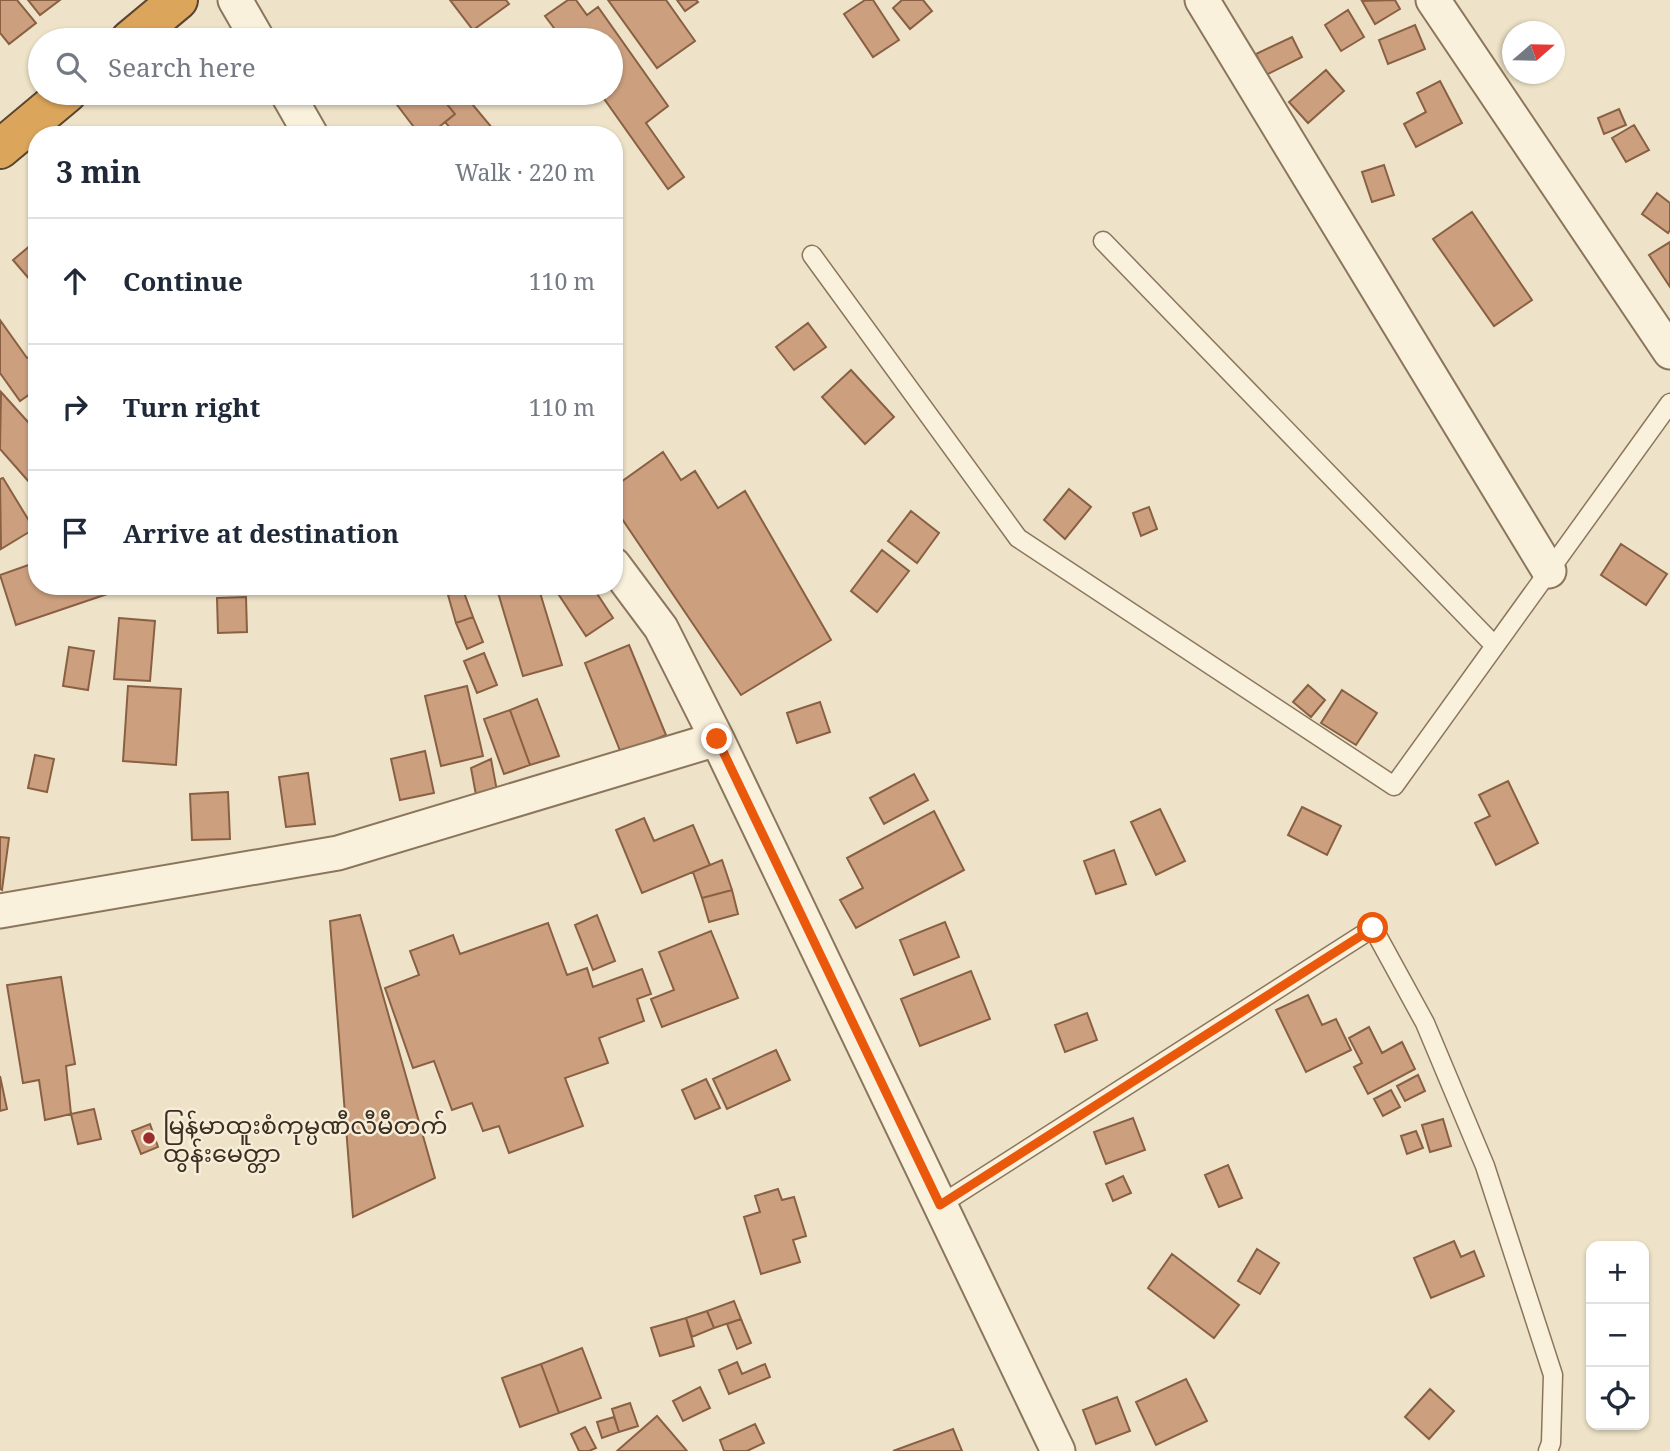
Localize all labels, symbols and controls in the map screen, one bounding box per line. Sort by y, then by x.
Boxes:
north arrow [1502,21,1565,84]
search box [28,28,623,105]
icon: search [52,48,90,86]
text: Search here [108,49,256,85]
text: 3 min [56,151,141,192]
text: Walk · 220 m [455,156,595,188]
icon: ahead [56,262,94,300]
text: Continue [123,263,243,299]
text: 110 m [529,265,595,297]
icon: right [56,388,94,426]
text: Turn right [123,389,260,425]
text: 110 m [529,391,595,423]
icon: arrive [56,514,94,552]
text: Arrive at destination [123,515,399,551]
route end [701,723,732,754]
route start [1357,912,1388,943]
place label: မြန်မာထူးစံကုမ္ပဏီလီမီတက် ထွန်းမေတ္တာ [163,1108,448,1173]
marker: မြန်မာထူးစံကုမ္ပဏီလီမီတက် ထွန်းမေတ္တာ [141,1130,157,1146]
map controls [1586,1241,1649,1430]
button: + [1586,1241,1649,1304]
button: − [1586,1304,1649,1367]
button: locate [1586,1367,1649,1430]

